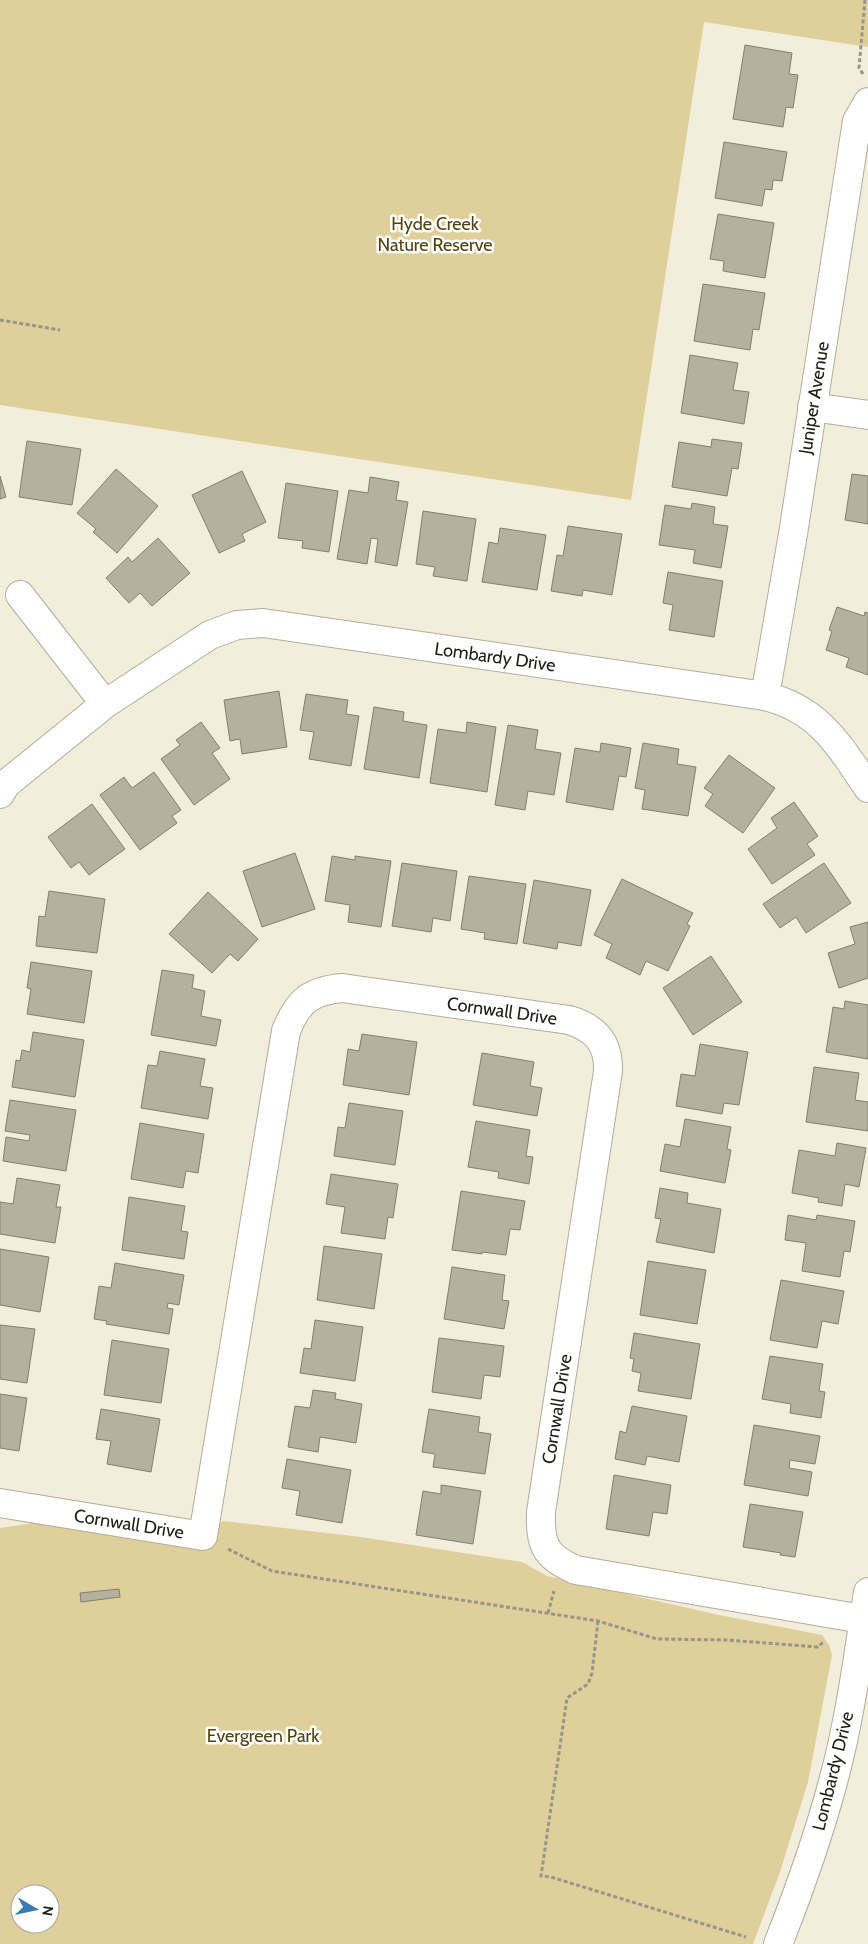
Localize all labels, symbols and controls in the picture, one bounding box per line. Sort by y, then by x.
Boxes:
park label: Hyde Creek Nature Reserve [377,213,493,256]
street label: Juniper Avenue [794,340,834,457]
street label: Lombardy Drive [433,638,557,676]
street label: Cornwall Drive [446,992,558,1030]
street label: Cornwall Drive [537,1353,577,1465]
street label: Cornwall Drive [73,1504,185,1544]
street label: Lombardy Drive [808,1709,858,1833]
park label: Evergreen Park [207,1725,320,1747]
north arrow [10,1884,60,1934]
text: N [38,1905,58,1917]

